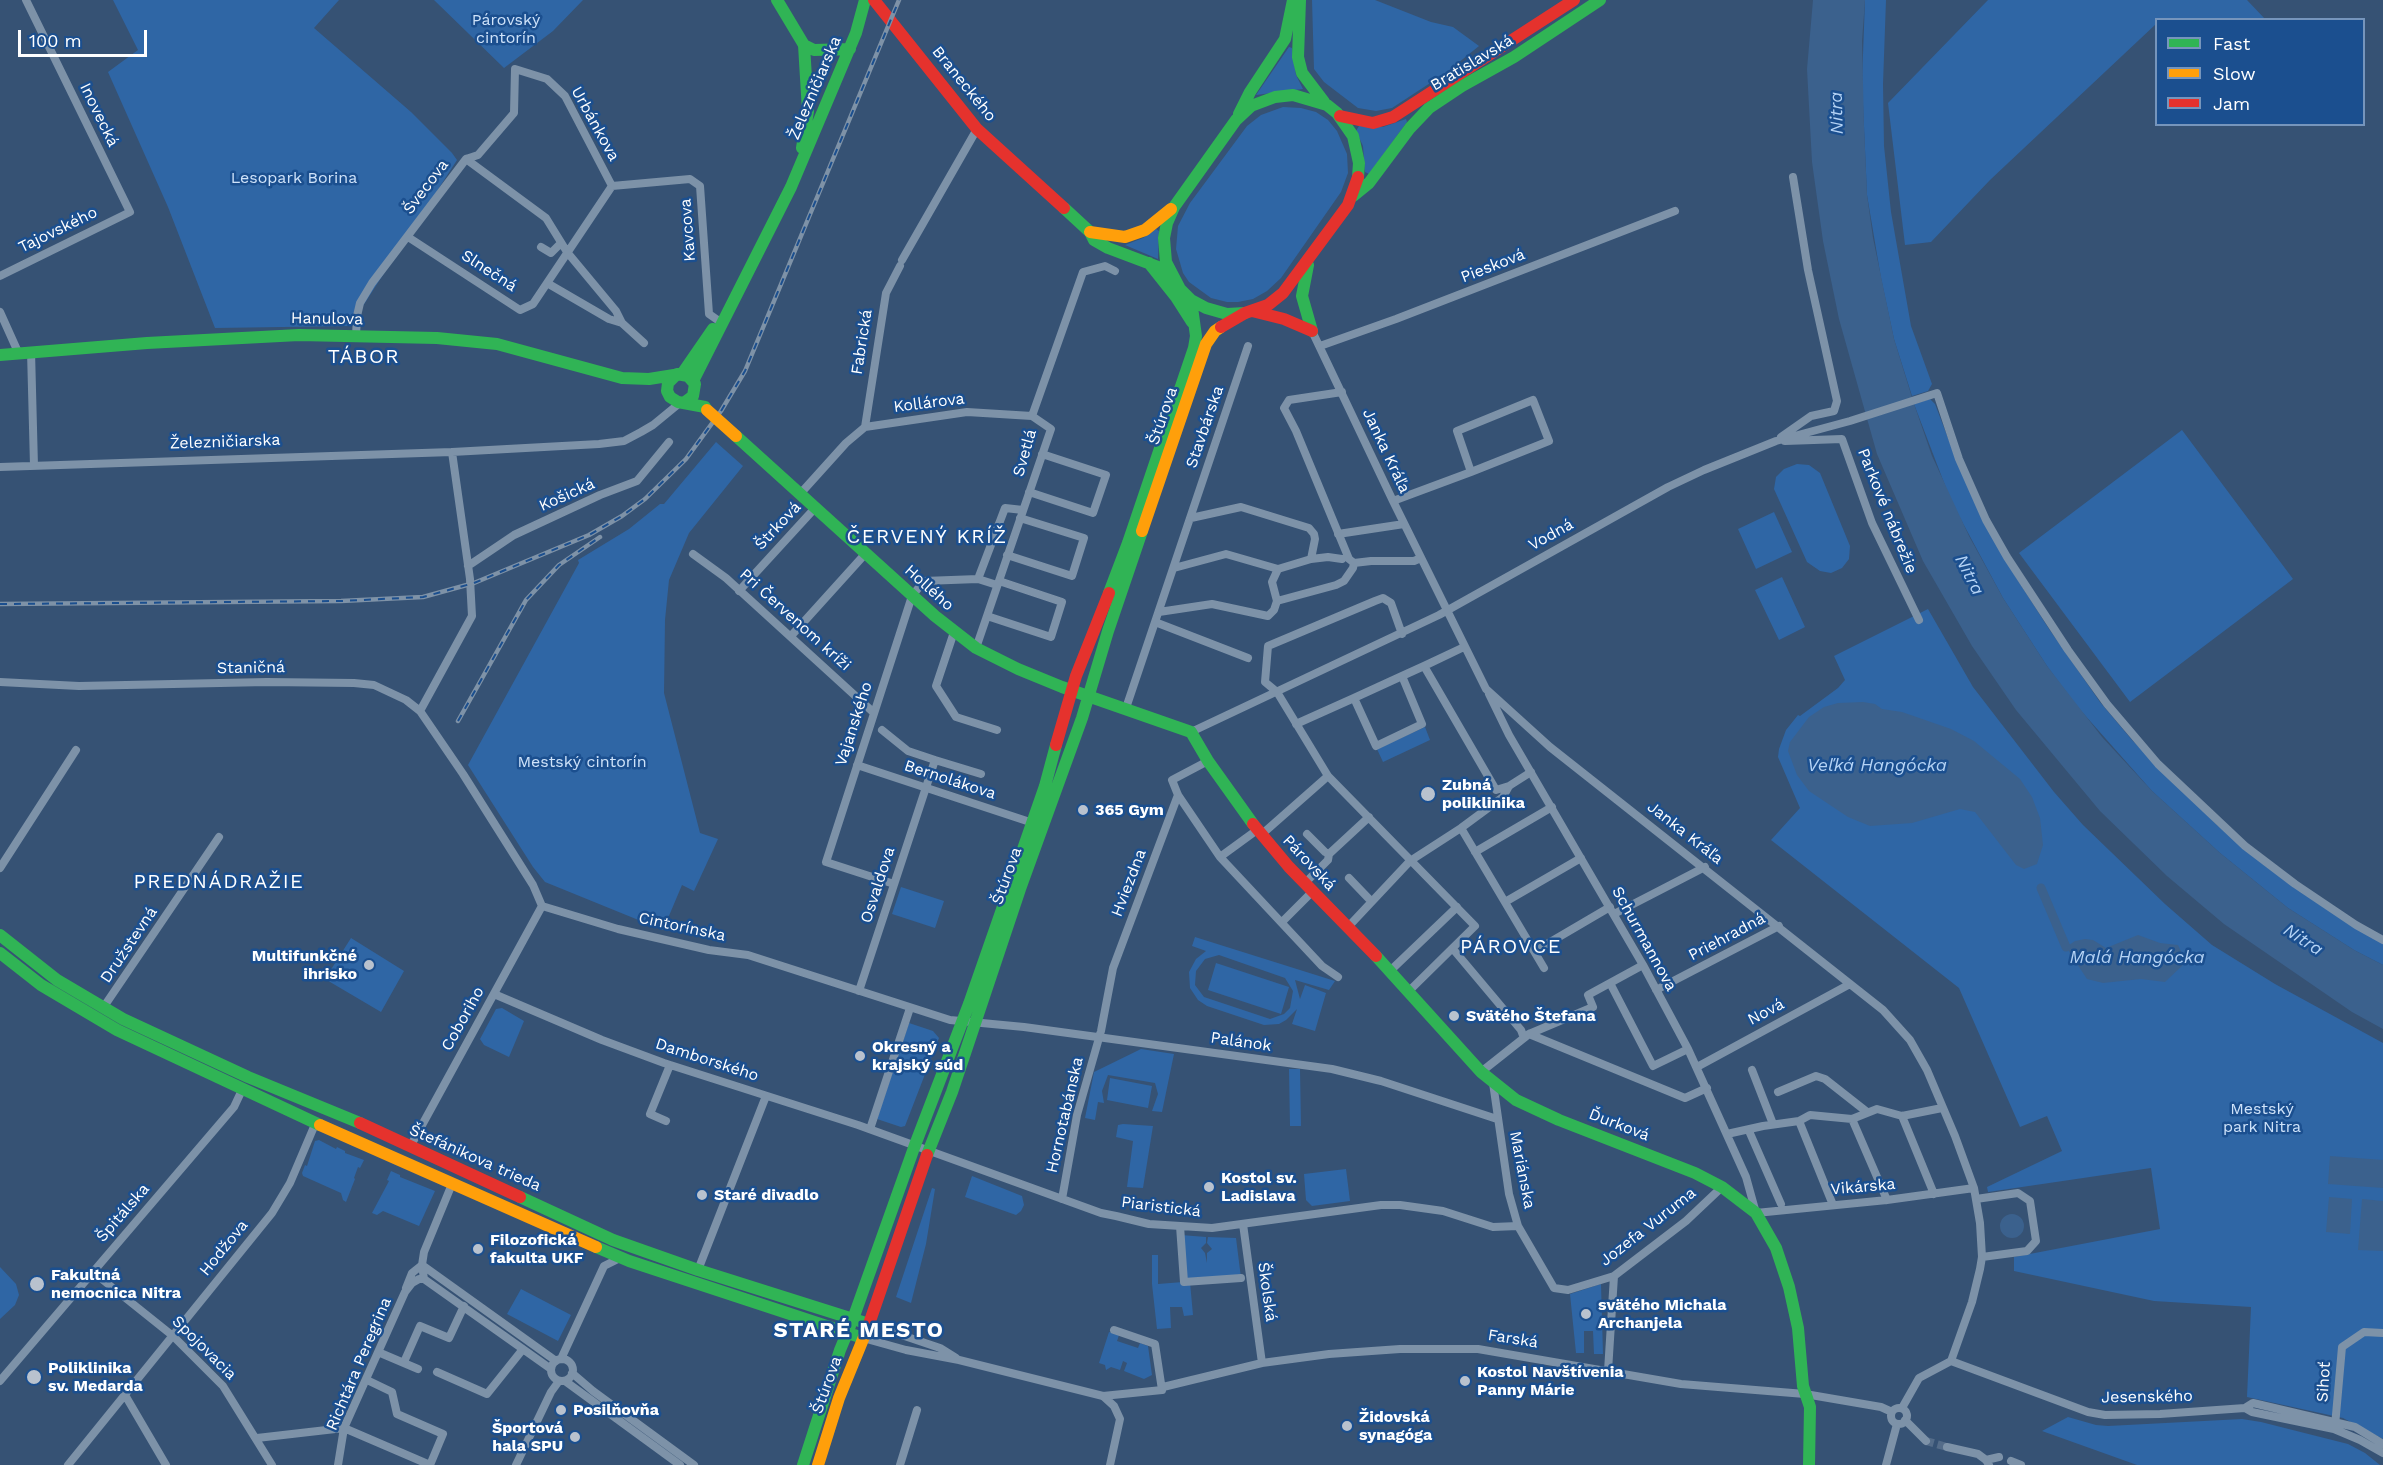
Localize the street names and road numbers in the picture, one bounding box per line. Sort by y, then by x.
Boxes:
street label: Bratislavská [1427,31,1517,95]
street label: Železničiarska [785,33,845,143]
street label: Braneckého [928,42,1000,126]
street label: Inovecká [75,80,123,150]
street label: Urbánkova [567,83,623,165]
street label: Švecova [399,156,453,218]
street label: Kavcova [676,198,700,262]
street label: Tajovského [16,203,100,257]
street label: Piesková [1458,245,1528,287]
street label: Slnečná [458,246,520,296]
street label: Fabrická [847,308,877,376]
street label: Hanulova [291,309,363,329]
street label: Stavbárska [1182,383,1228,471]
street label: Štúrova [1144,385,1182,447]
street label: Kollárova [892,389,966,417]
street label: Janka Kráľa [1358,406,1414,496]
street label: Svetlá [1009,427,1041,479]
street label: Železničiarska [169,430,281,454]
street label: Parkové nábrežie [1853,446,1921,576]
street label: Košická [536,474,598,516]
street label: Štrková [751,498,805,554]
street label: Vodná [1525,515,1577,555]
street label: Hollého [900,561,958,615]
street label: Pri Červenom kríži [735,565,855,675]
street label: Staničná [217,658,285,678]
street label: Vajanského [831,679,877,769]
street label: Bernolákova [902,756,998,804]
street label: Janka Kráľa [1643,797,1727,869]
street label: Párovská [1278,831,1340,895]
street label: Osvaldova [857,844,899,926]
street label: Štúrova [988,845,1026,907]
street label: Hviezdna [1107,846,1151,920]
street label: Schurmannova [1607,883,1681,995]
street label: Družstevná [96,903,162,987]
street label: Cintorínska [637,908,727,946]
street label: Priehradná [1685,909,1769,965]
street label: Coboriho [438,984,488,1054]
street label: Nová [1745,995,1787,1029]
street label: Palánok [1209,1028,1273,1056]
street label: Damborského [653,1034,761,1086]
street label: Hornotabánska [1042,1055,1088,1175]
street label: Ďurková [1586,1105,1652,1145]
street label: Štefánikova trieda [406,1120,544,1196]
street label: Mariánska [1505,1130,1539,1210]
street label: Vikárska [1830,1175,1896,1199]
street label: Špitálska [92,1180,154,1246]
street label: Jozefa Vuruma [1596,1184,1700,1270]
street label: Piaristická [1120,1193,1202,1221]
street label: Hodžova [196,1216,252,1280]
street label: Školská [1253,1261,1281,1323]
street label: Richtára Peregrina [322,1295,396,1433]
street label: Spojovacia [168,1312,240,1384]
street label: Farská [1487,1326,1539,1352]
street label: Štúrova [808,1354,846,1416]
street label: Sihoť [2313,1361,2335,1403]
street label: Jesenského [2101,1387,2193,1407]

